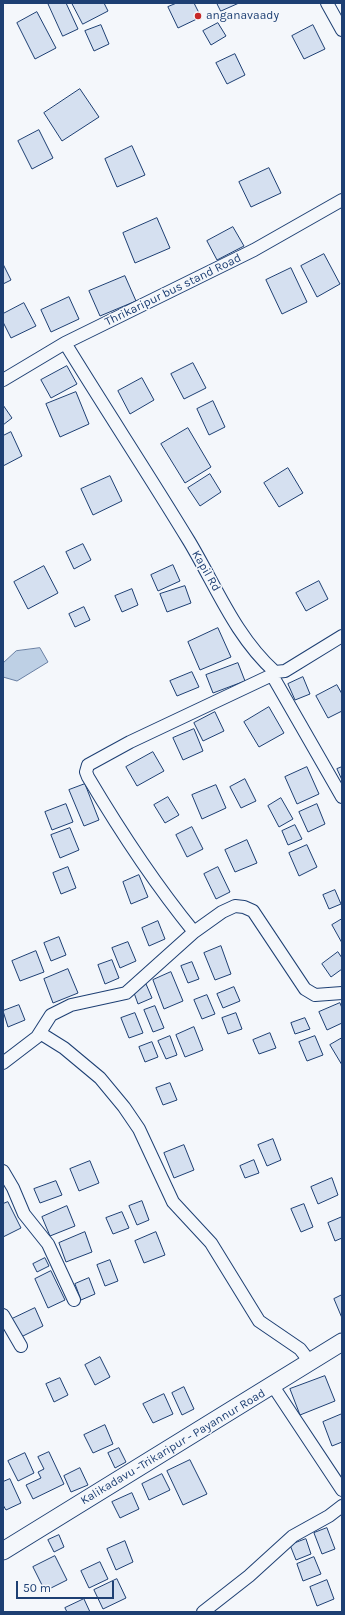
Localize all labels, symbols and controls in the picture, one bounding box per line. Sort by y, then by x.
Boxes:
place label: anganavaady [206,9,279,23]
marker: anganavaady [193,11,203,21]
street label: Thrikaripur bus stand Road [103,251,243,329]
street label: Kapil Rd [188,548,224,594]
street label: Kalikadavu -Trikaripur - Payannur Road [78,1386,268,1508]
scale bar [18,1573,116,1599]
text: 50 m [23,1581,51,1595]

